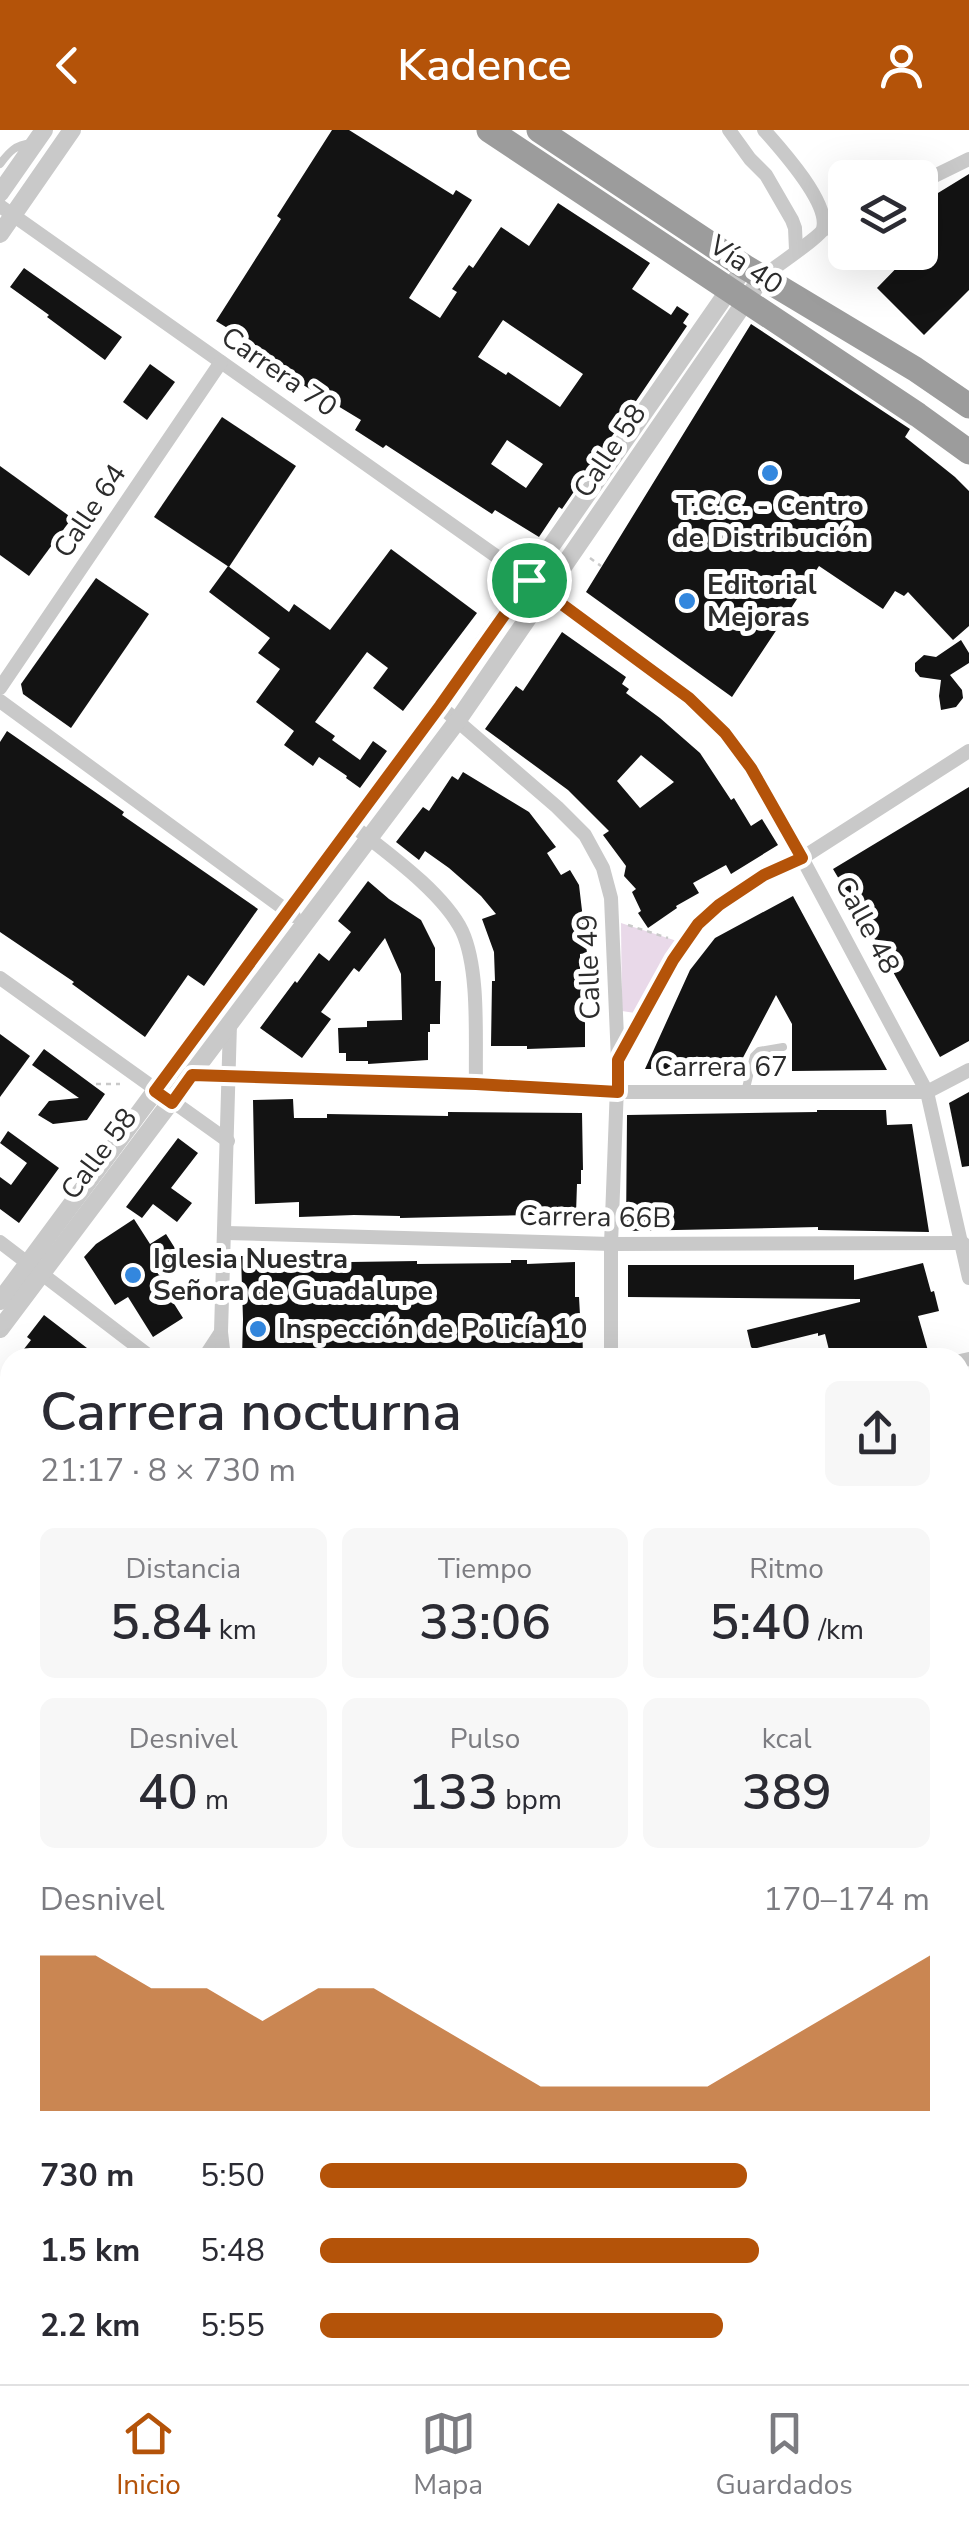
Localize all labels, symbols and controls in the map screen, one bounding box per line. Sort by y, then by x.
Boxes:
text: Kadence [397,35,572,96]
icon: back [40,38,95,93]
icon: person [874,38,929,93]
map controls [828,160,938,270]
button: layers [828,160,938,270]
street label: Vía 40 [701,226,790,304]
street label: Carrera 70 [213,318,345,426]
street label: Calle 58 [565,397,655,505]
street label: Calle 64 [45,457,135,565]
marker: T.C.C. - Centro de Distribución [759,462,781,484]
place label: T.C.C. - Centro de Distribución [672,487,868,557]
pin [487,538,572,623]
icon: arrive [502,553,557,608]
place label: Editorial Mejoras [707,566,817,636]
marker: Editorial Mejoras [676,590,698,612]
street label: Calle 48 [825,870,909,980]
street label: Calle 49 [568,914,610,1020]
street label: Carrera 67 [654,1048,788,1086]
street label: Calle 58 [52,1100,146,1208]
street label: Carrera 66B [518,1197,672,1237]
place label: Iglesia Nuestra Señora de Guadalupe [153,1240,433,1310]
marker: Iglesia Nuestra Señora de Guadalupe [122,1264,144,1286]
place label: Inspección de Policía 10 [278,1310,587,1348]
marker: Inspección de Policía 10 [247,1318,269,1340]
text: Carrera nocturna [40,1374,462,1449]
button: share [825,1381,930,1486]
text: 21:17 · 8 × 730 m [40,1449,296,1492]
text: Distancia [126,1550,241,1588]
text: Tiempo [438,1550,532,1588]
text: Ritmo [749,1550,824,1588]
text: 5.84 [110,1588,212,1657]
text: 33:06 [419,1588,551,1657]
text: 5:40 [709,1588,811,1657]
text: km [212,1611,257,1649]
text: /km [811,1611,864,1649]
text: Desnivel [129,1720,238,1758]
text: Pulso [450,1720,520,1758]
text: kcal [762,1720,811,1758]
text: 40 [138,1758,198,1827]
text: 133 [408,1758,498,1827]
text: 389 [742,1758,832,1827]
text: m [198,1781,229,1819]
text: bpm [498,1781,562,1819]
text: Desnivel [40,1878,165,1921]
text: 170–174 m [763,1878,930,1921]
text: 730 m [40,2154,134,2197]
text: 5:50 [200,2154,265,2197]
text: 1.5 km [40,2229,140,2272]
text: 5:48 [200,2229,265,2272]
text: 2.2 km [40,2304,140,2347]
text: 5:55 [200,2304,265,2347]
tab: Inicio [116,2406,181,2504]
tab: Mapa [413,2406,483,2504]
tab: Guardados [716,2406,853,2504]

